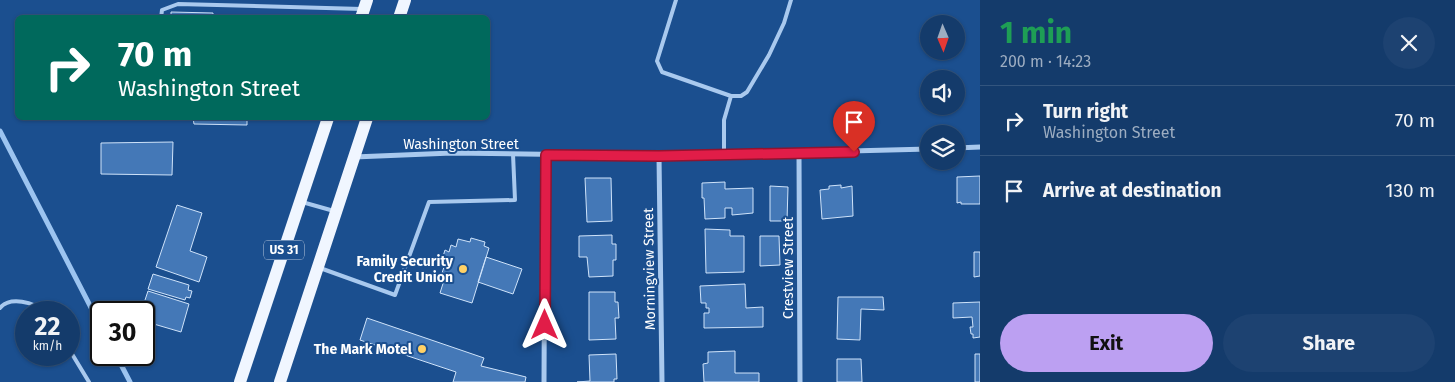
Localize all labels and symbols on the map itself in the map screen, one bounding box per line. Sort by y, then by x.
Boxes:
north arrow [920,15,965,60]
pin [833,101,875,152]
street label: Washington Street [403,136,520,153]
street label: Morningview Street [640,207,659,330]
street label: Crestview Street [780,216,797,319]
road number: US 31 [264,240,304,260]
place label: Family Security Credit Union [357,253,454,286]
marker: Family Security Credit Union [457,263,469,275]
position arrow [518,298,570,350]
speed limit sign: 30 [90,301,155,366]
place label: The Mark Motel [314,341,413,358]
marker: The Mark Motel [416,343,428,355]

